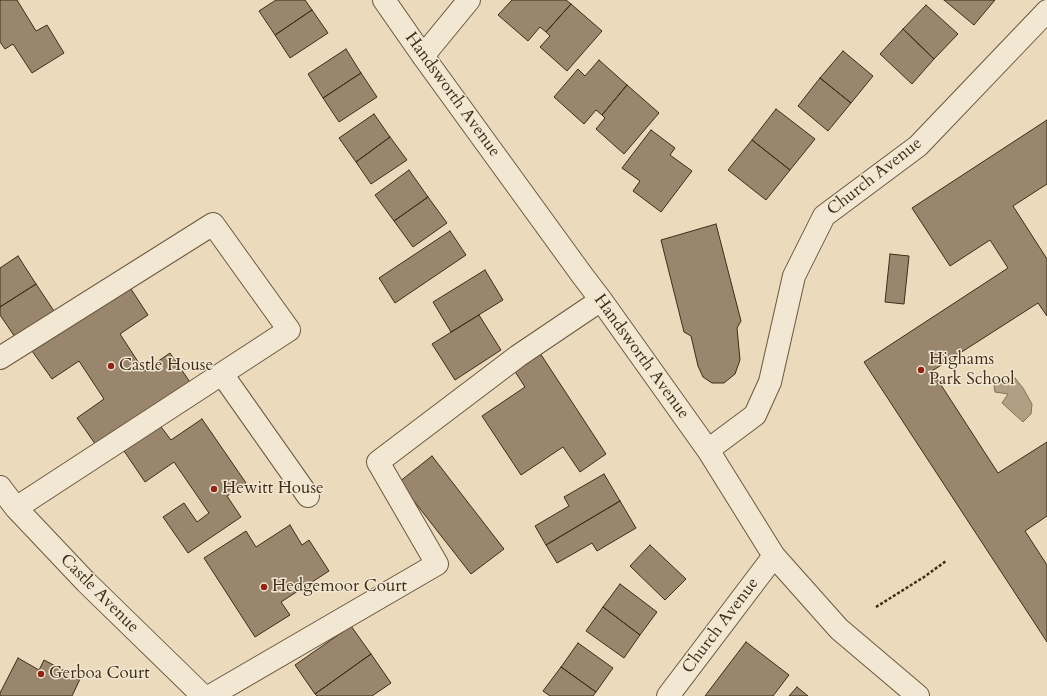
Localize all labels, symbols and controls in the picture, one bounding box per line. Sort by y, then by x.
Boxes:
street label: Handsworth Avenue [400,29,504,161]
street label: Church Avenue [824,134,926,220]
street label: Handsworth Avenue [589,291,693,423]
place label: Highams Park School [929,350,1015,390]
place label: Castle House [119,356,213,376]
marker: Castle House [106,361,116,371]
marker: Highams Park School [916,365,926,375]
place label: Hewitt House [222,479,324,499]
marker: Hewitt House [209,484,219,494]
street label: Castle Avenue [55,550,143,638]
street label: Church Avenue [678,574,764,678]
place label: Hedgemoor Court [272,577,407,597]
marker: Hedgemoor Court [259,582,269,592]
place label: Gerboa Court [49,664,150,684]
marker: Gerboa Court [36,669,46,679]

